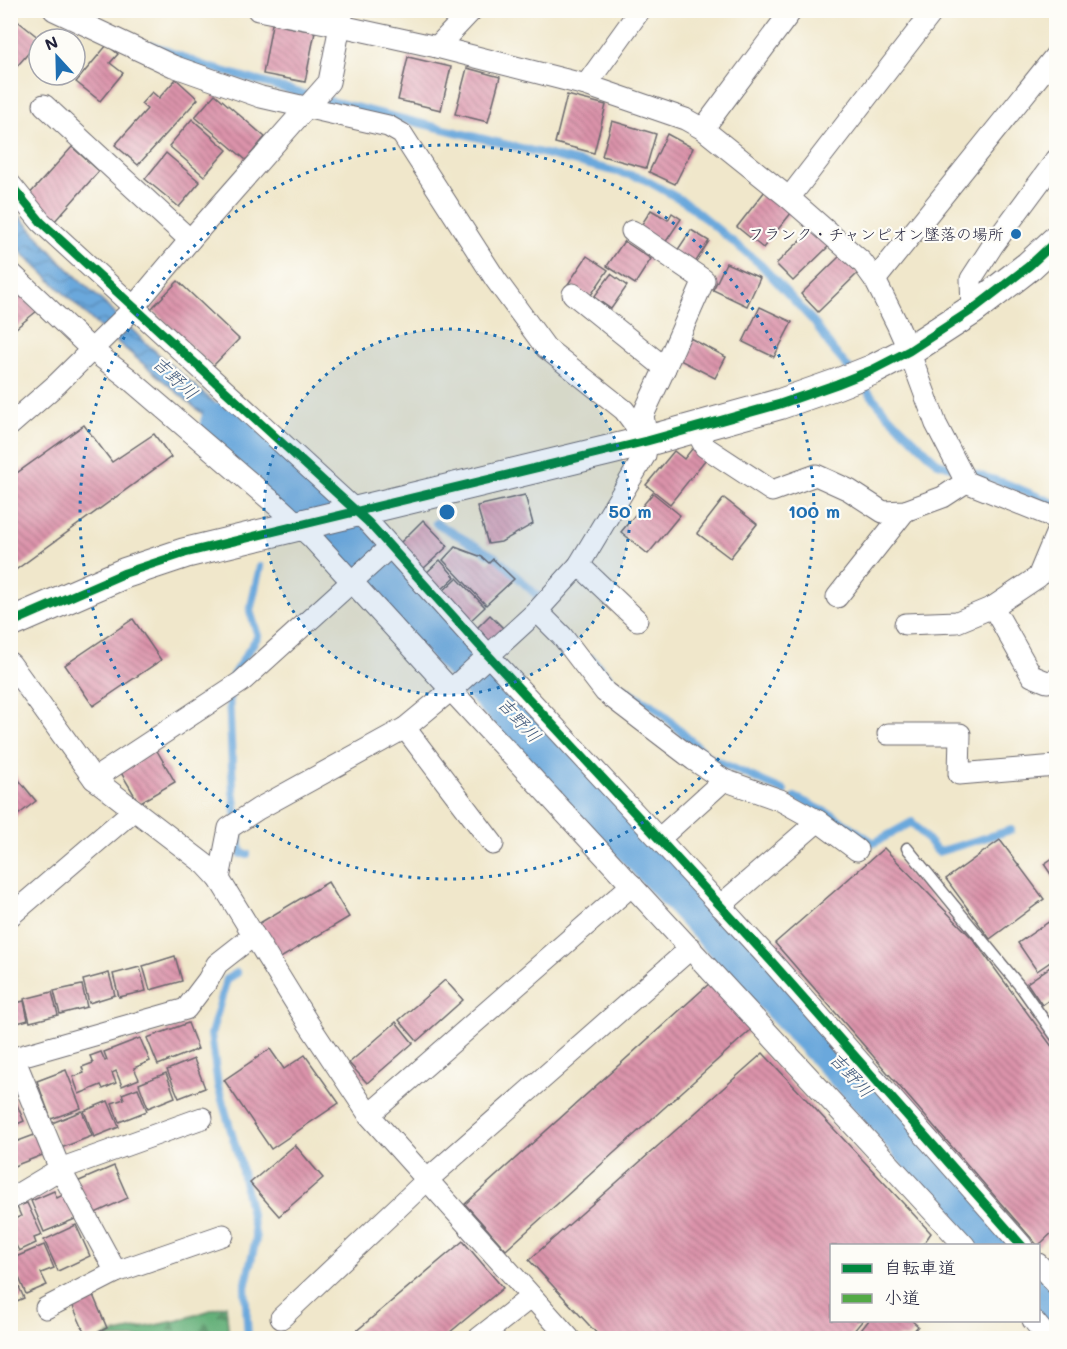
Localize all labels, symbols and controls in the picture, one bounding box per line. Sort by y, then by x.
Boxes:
north arrow [27,27,87,87]
text: N [42,31,61,55]
place label: フランク・チャンピオン墜落の場所 [748,223,1004,244]
marker: フランク・チャンピオン墜落の場所 [1009,227,1023,241]
water label: 吉野川 [148,350,204,404]
text: 50 m [609,499,651,523]
text: 100 m [788,499,840,523]
centre of rings [437,502,457,522]
water label: 吉野川 [493,691,547,747]
water label: 吉野川 [825,1046,879,1102]
legend [830,1244,1040,1322]
text: 自転車道 [884,1255,956,1279]
text: 小道 [884,1285,920,1309]

